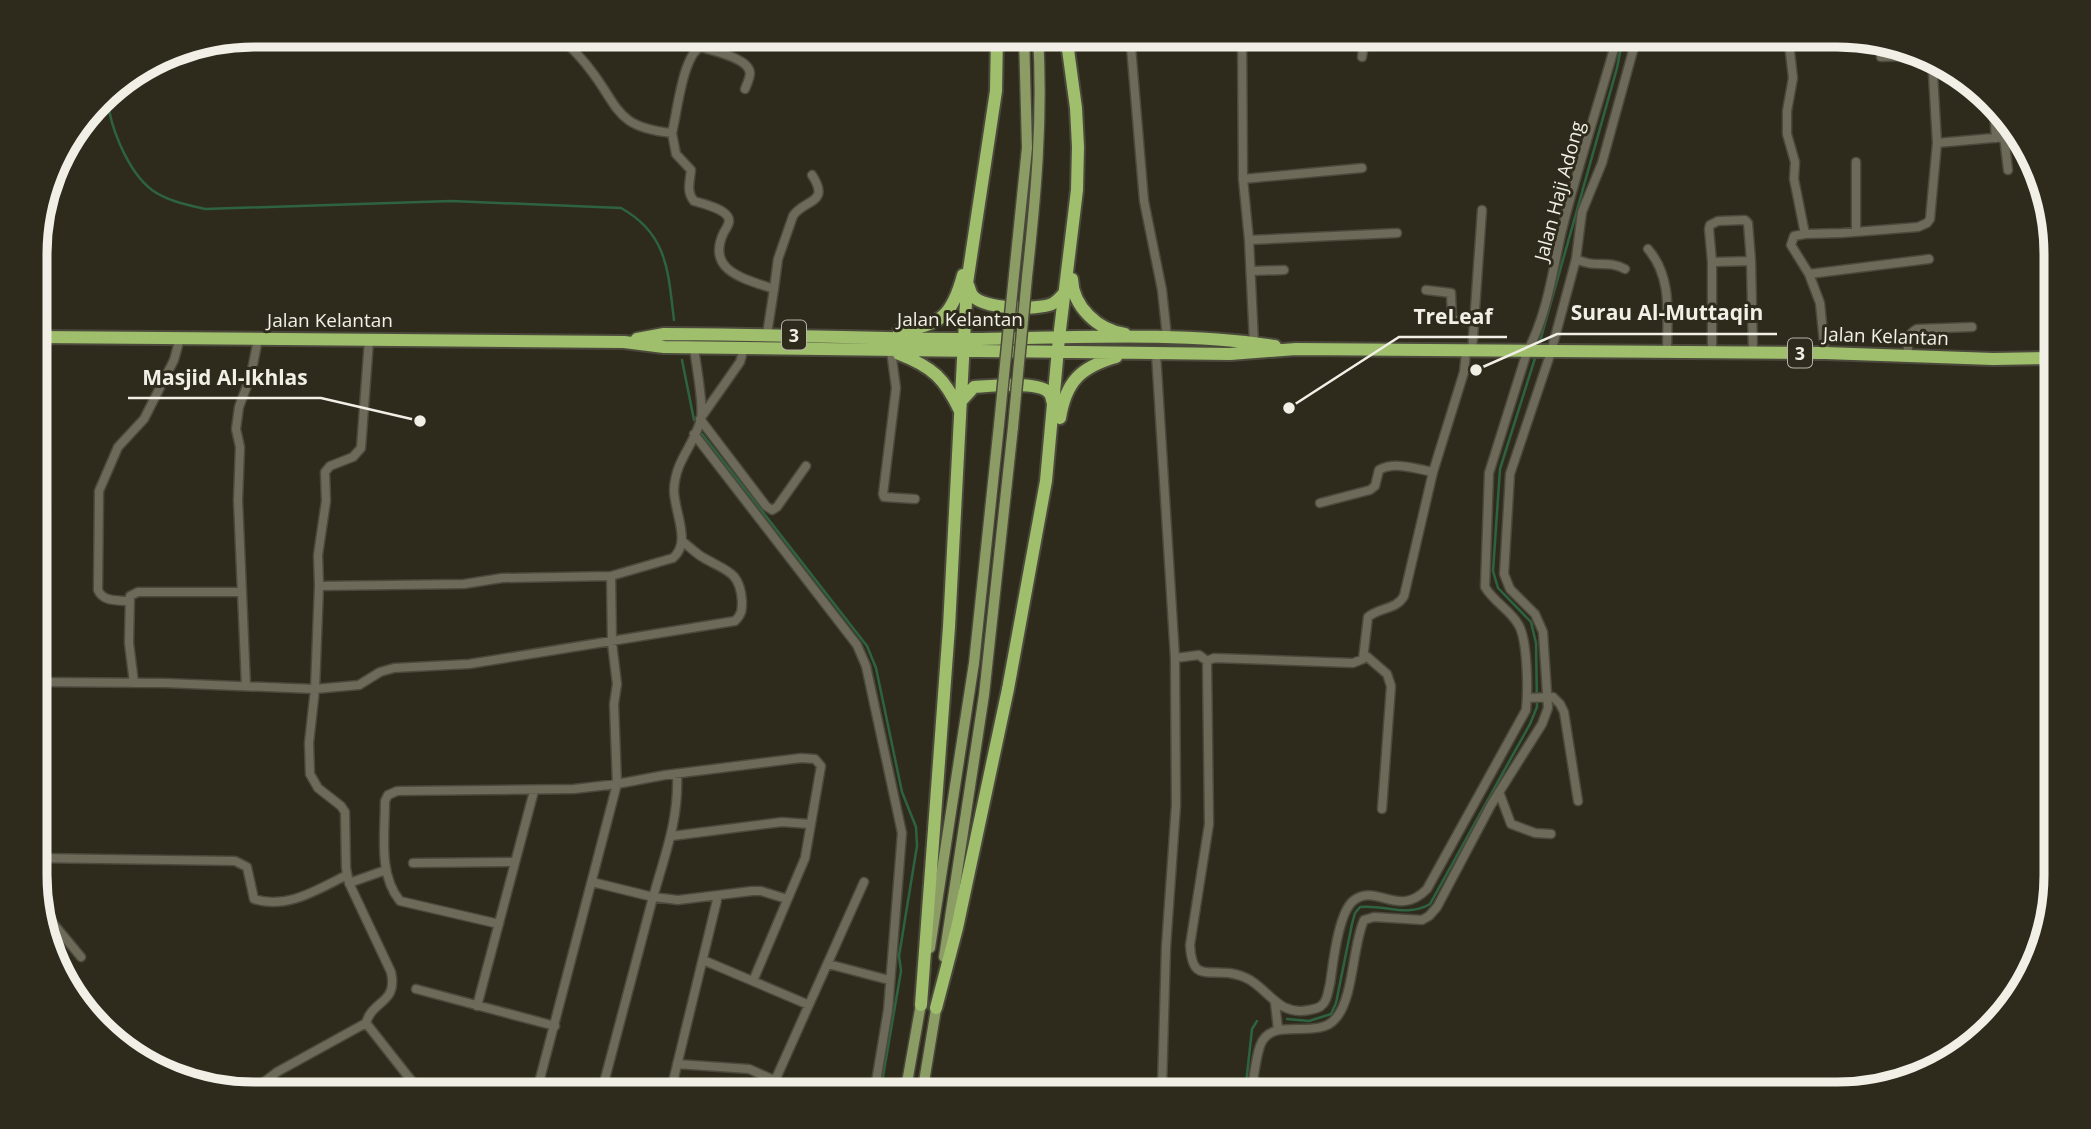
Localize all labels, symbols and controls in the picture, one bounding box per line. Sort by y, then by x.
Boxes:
street label: Jalan Haji Adong [1527,118,1590,266]
callout: Surau Al-Muttaqin [1557,292,1777,334]
callout: TreLeaf [1399,295,1507,337]
text: Surau Al-Muttaqin [1571,298,1763,326]
text: TreLeaf [1413,302,1494,330]
street label: Jalan Kelantan [895,306,1023,332]
street label: Jalan Kelantan [265,307,393,333]
road number: 3 [782,320,806,349]
street label: Jalan Kelantan [1821,321,1949,351]
road number: 3 [1788,338,1812,368]
callout: Masjid Al-Ikhlas [128,356,321,398]
text: Masjid Al-Ikhlas [142,363,308,391]

